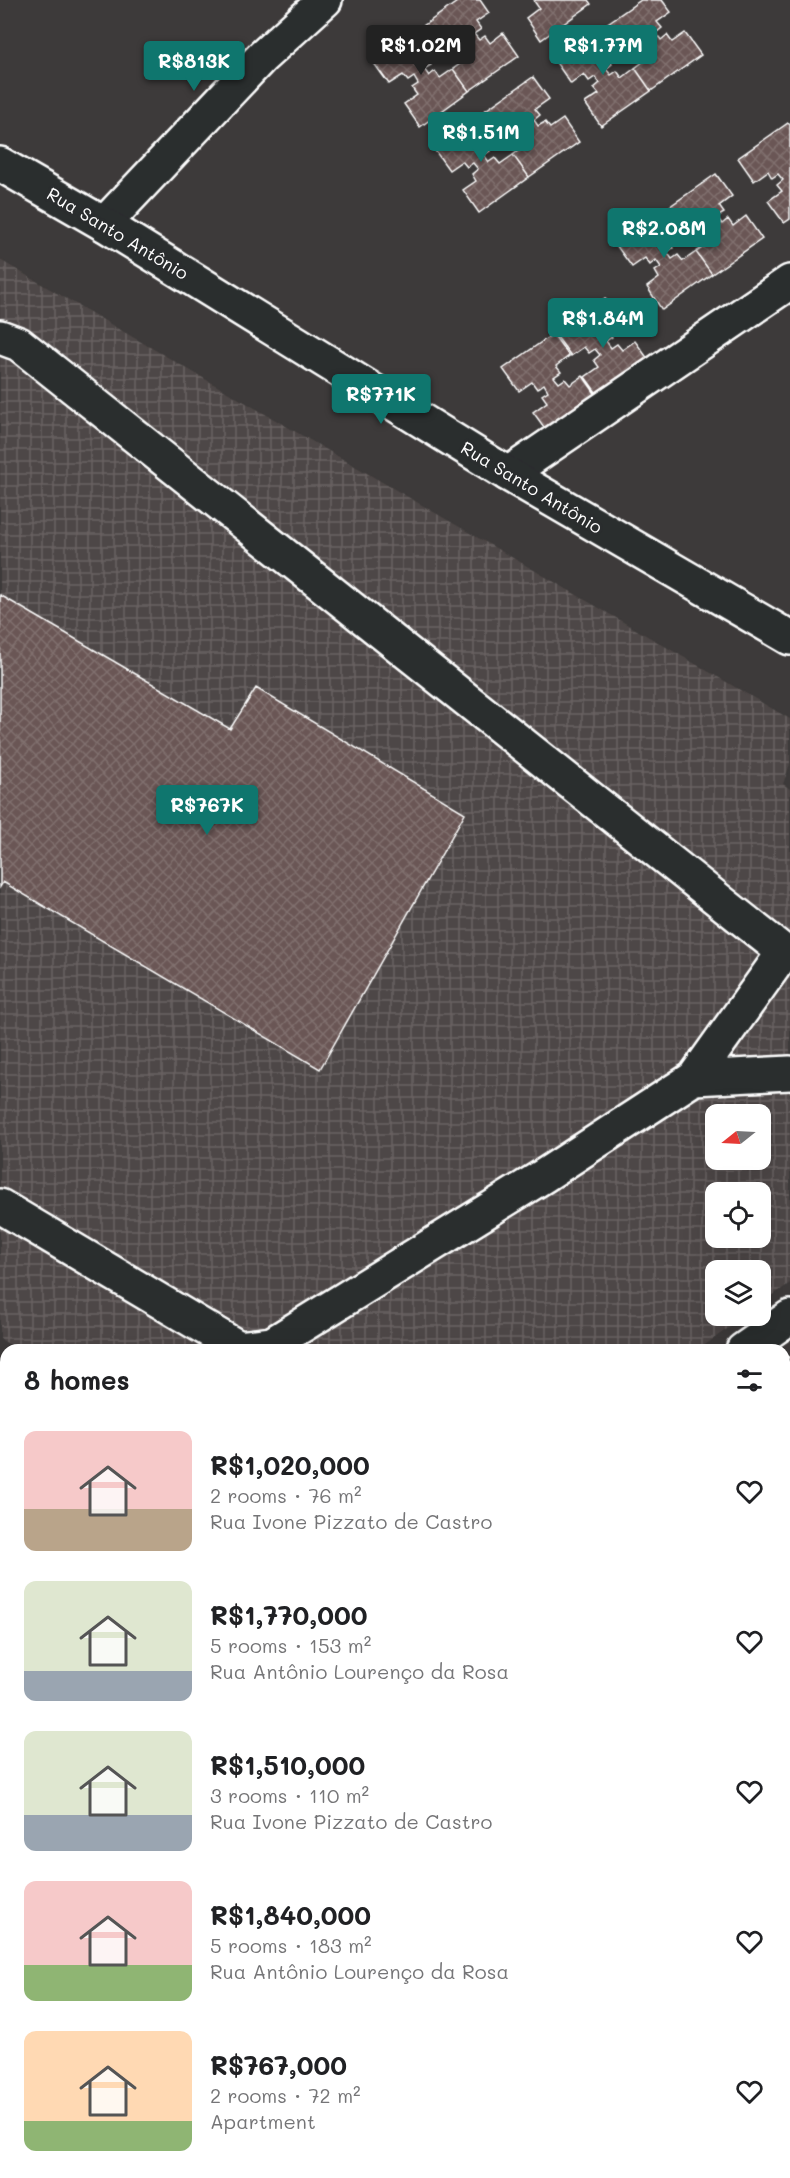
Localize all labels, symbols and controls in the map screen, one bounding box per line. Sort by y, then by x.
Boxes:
pin: R$1.02M [366,25,476,76]
pin: R$1.77M [548,25,658,76]
text: R$1.02M [380,31,462,57]
text: R$1.77M [563,31,643,57]
pin: R$813K [145,41,243,92]
text: R$813K [158,47,230,73]
pin: R$1.51M [426,112,536,163]
text: R$1.51M [442,118,520,144]
street label: Rua Santo Antônio [43,181,194,285]
pin: R$2.08M [609,208,719,259]
text: R$2.08M [622,214,706,240]
pin: R$1.84M [548,298,658,349]
text: R$1.84M [562,304,644,330]
pin: R$771K [332,374,430,425]
text: R$771K [346,380,416,406]
street label: Rua Santo Antônio [457,435,608,539]
pin: R$767K [158,785,256,836]
text: R$767K [170,791,244,817]
north arrow [705,1104,771,1170]
map controls [705,1104,771,1326]
button: locate [705,1182,771,1248]
button: layers [705,1260,771,1326]
text: 8 homes [24,1363,130,1397]
icon: filters [733,1364,766,1397]
text: R$1,020,000 [210,1448,370,1482]
icon: home [72,1455,144,1527]
icon: heart [733,1475,766,1508]
text: 2 rooms · 76 m² [210,1482,362,1508]
text: Rua Ivone Pizzato de Castro [210,1508,492,1534]
text: R$1,770,000 [210,1598,367,1632]
icon: home [72,1605,144,1677]
icon: heart [733,1625,766,1658]
text: 5 rooms · 153 m² [210,1632,371,1658]
text: Rua Antônio Lourenço da Rosa [210,1658,509,1684]
text: R$1,510,000 [210,1748,365,1782]
icon: home [72,1755,144,1827]
icon: heart [733,1775,766,1808]
text: 3 rooms · 110 m² [210,1782,369,1808]
text: Rua Ivone Pizzato de Castro [210,1808,492,1834]
text: R$1,840,000 [210,1898,371,1932]
icon: home [72,1905,144,1977]
icon: heart [733,1925,766,1958]
text: 5 rooms · 183 m² [210,1932,372,1958]
text: Rua Antônio Lourenço da Rosa [210,1958,509,1984]
text: R$767,000 [210,2048,347,2082]
icon: home [72,2055,144,2127]
icon: heart [733,2075,766,2108]
text: 2 rooms · 72 m² [210,2082,361,2108]
text: Apartment [210,2108,316,2134]

